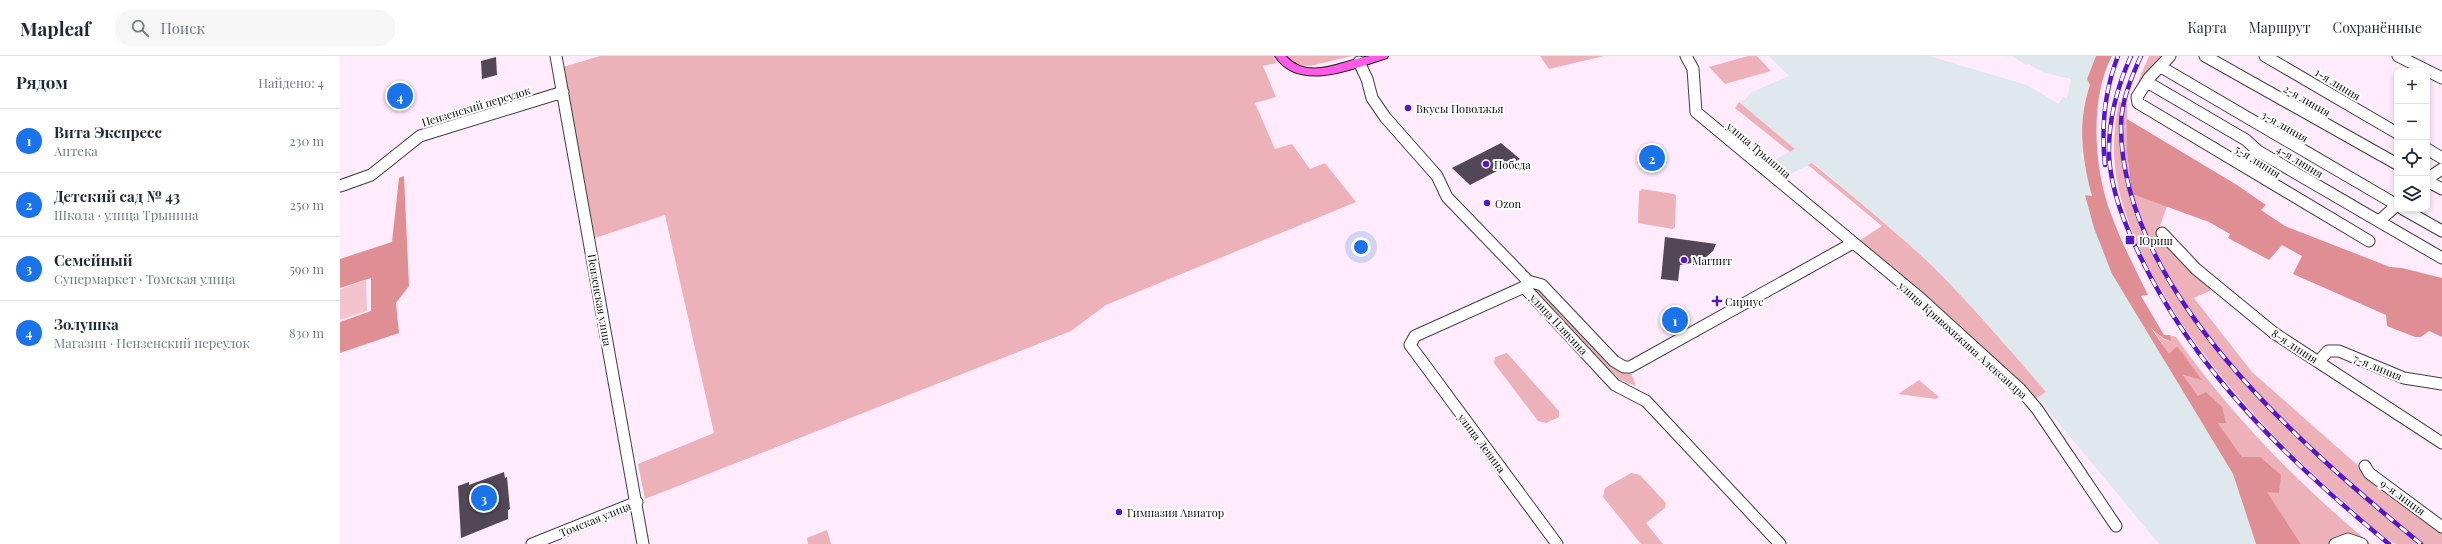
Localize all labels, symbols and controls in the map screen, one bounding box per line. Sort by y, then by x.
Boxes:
search box [115,10,395,46]
text: Mapleaf [20,15,91,41]
icon: search [129,17,151,39]
text: Поиск [161,18,205,38]
text: Карта [2187,18,2227,37]
text: Маршрут [2249,18,2311,37]
text: Сохранённые [2333,18,2422,37]
street label: 1-я линия [2312,65,2364,104]
map controls [2394,68,2430,212]
button: + [2394,68,2430,104]
text: Рядом [16,71,68,93]
text: Найдено: 4 [258,74,324,91]
pin: 4 [387,81,413,111]
street label: 2-я линия [2281,81,2333,120]
street label: Пензенский переулок [420,82,533,130]
place label: Вкусы Поволжья [1416,101,1504,116]
marker: Вкусы Поволжья [1403,103,1413,113]
button: − [2394,104,2430,140]
street label: 3-я линия [2259,107,2311,145]
street label: улица Трынина [1723,118,1795,182]
text: Вита Экспресс [54,122,162,142]
text: 1 [27,132,31,149]
text: 230 m [289,132,324,149]
button: locate [2394,140,2430,176]
street label: 5-я линия [2232,141,2284,181]
street label: 4-я линия [2274,141,2326,181]
text: Аптека [54,142,98,159]
pin: 2 [1639,143,1665,173]
place label: Победа [1494,157,1531,172]
marker: Победа [1481,159,1491,169]
button: layers [2394,176,2430,212]
text: Детский сад № 43 [54,186,180,206]
text: 2 [26,196,32,213]
text: 250 m [290,196,324,213]
place label: Ozon [1495,196,1521,211]
marker: Ozon [1482,198,1492,208]
text: Школа · улица Трынина [54,206,199,223]
place label: Юриш [2139,233,2173,248]
marker: Юриш [2124,234,2136,246]
your location [1351,237,1371,257]
text: Семейный [54,250,133,270]
street label: Пензенская улица [585,253,616,348]
place label: Магнит [1692,253,1732,268]
marker: Магнит [1679,255,1689,265]
text: 3 [26,260,32,277]
text: 590 m [289,260,324,277]
text: Супермаркет · Томская улица [54,270,235,287]
street label: улица Кривохижина Александра [1895,277,2031,402]
street label: улица Плякина [1526,290,1591,358]
place label: Сириус [1725,294,1763,309]
marker: Сириус [1712,296,1722,306]
pin: 1 [1662,305,1688,335]
text: Золушка [54,314,119,334]
text: 4 [26,324,32,341]
text: 830 m [289,324,324,341]
street label: 8-я линия [2269,325,2321,367]
text: Магазин · Пензенский переулок [54,334,250,351]
street label: 7-я линия [2352,350,2405,384]
street label: улица Левина [1454,410,1510,476]
street label: 9-я линия [2377,476,2429,519]
pin: 3 [471,483,497,513]
street label: Томская улица [557,498,633,540]
place label: Гимназия Авиатор [1127,505,1224,520]
marker: Гимназия Авиатор [1114,507,1124,517]

